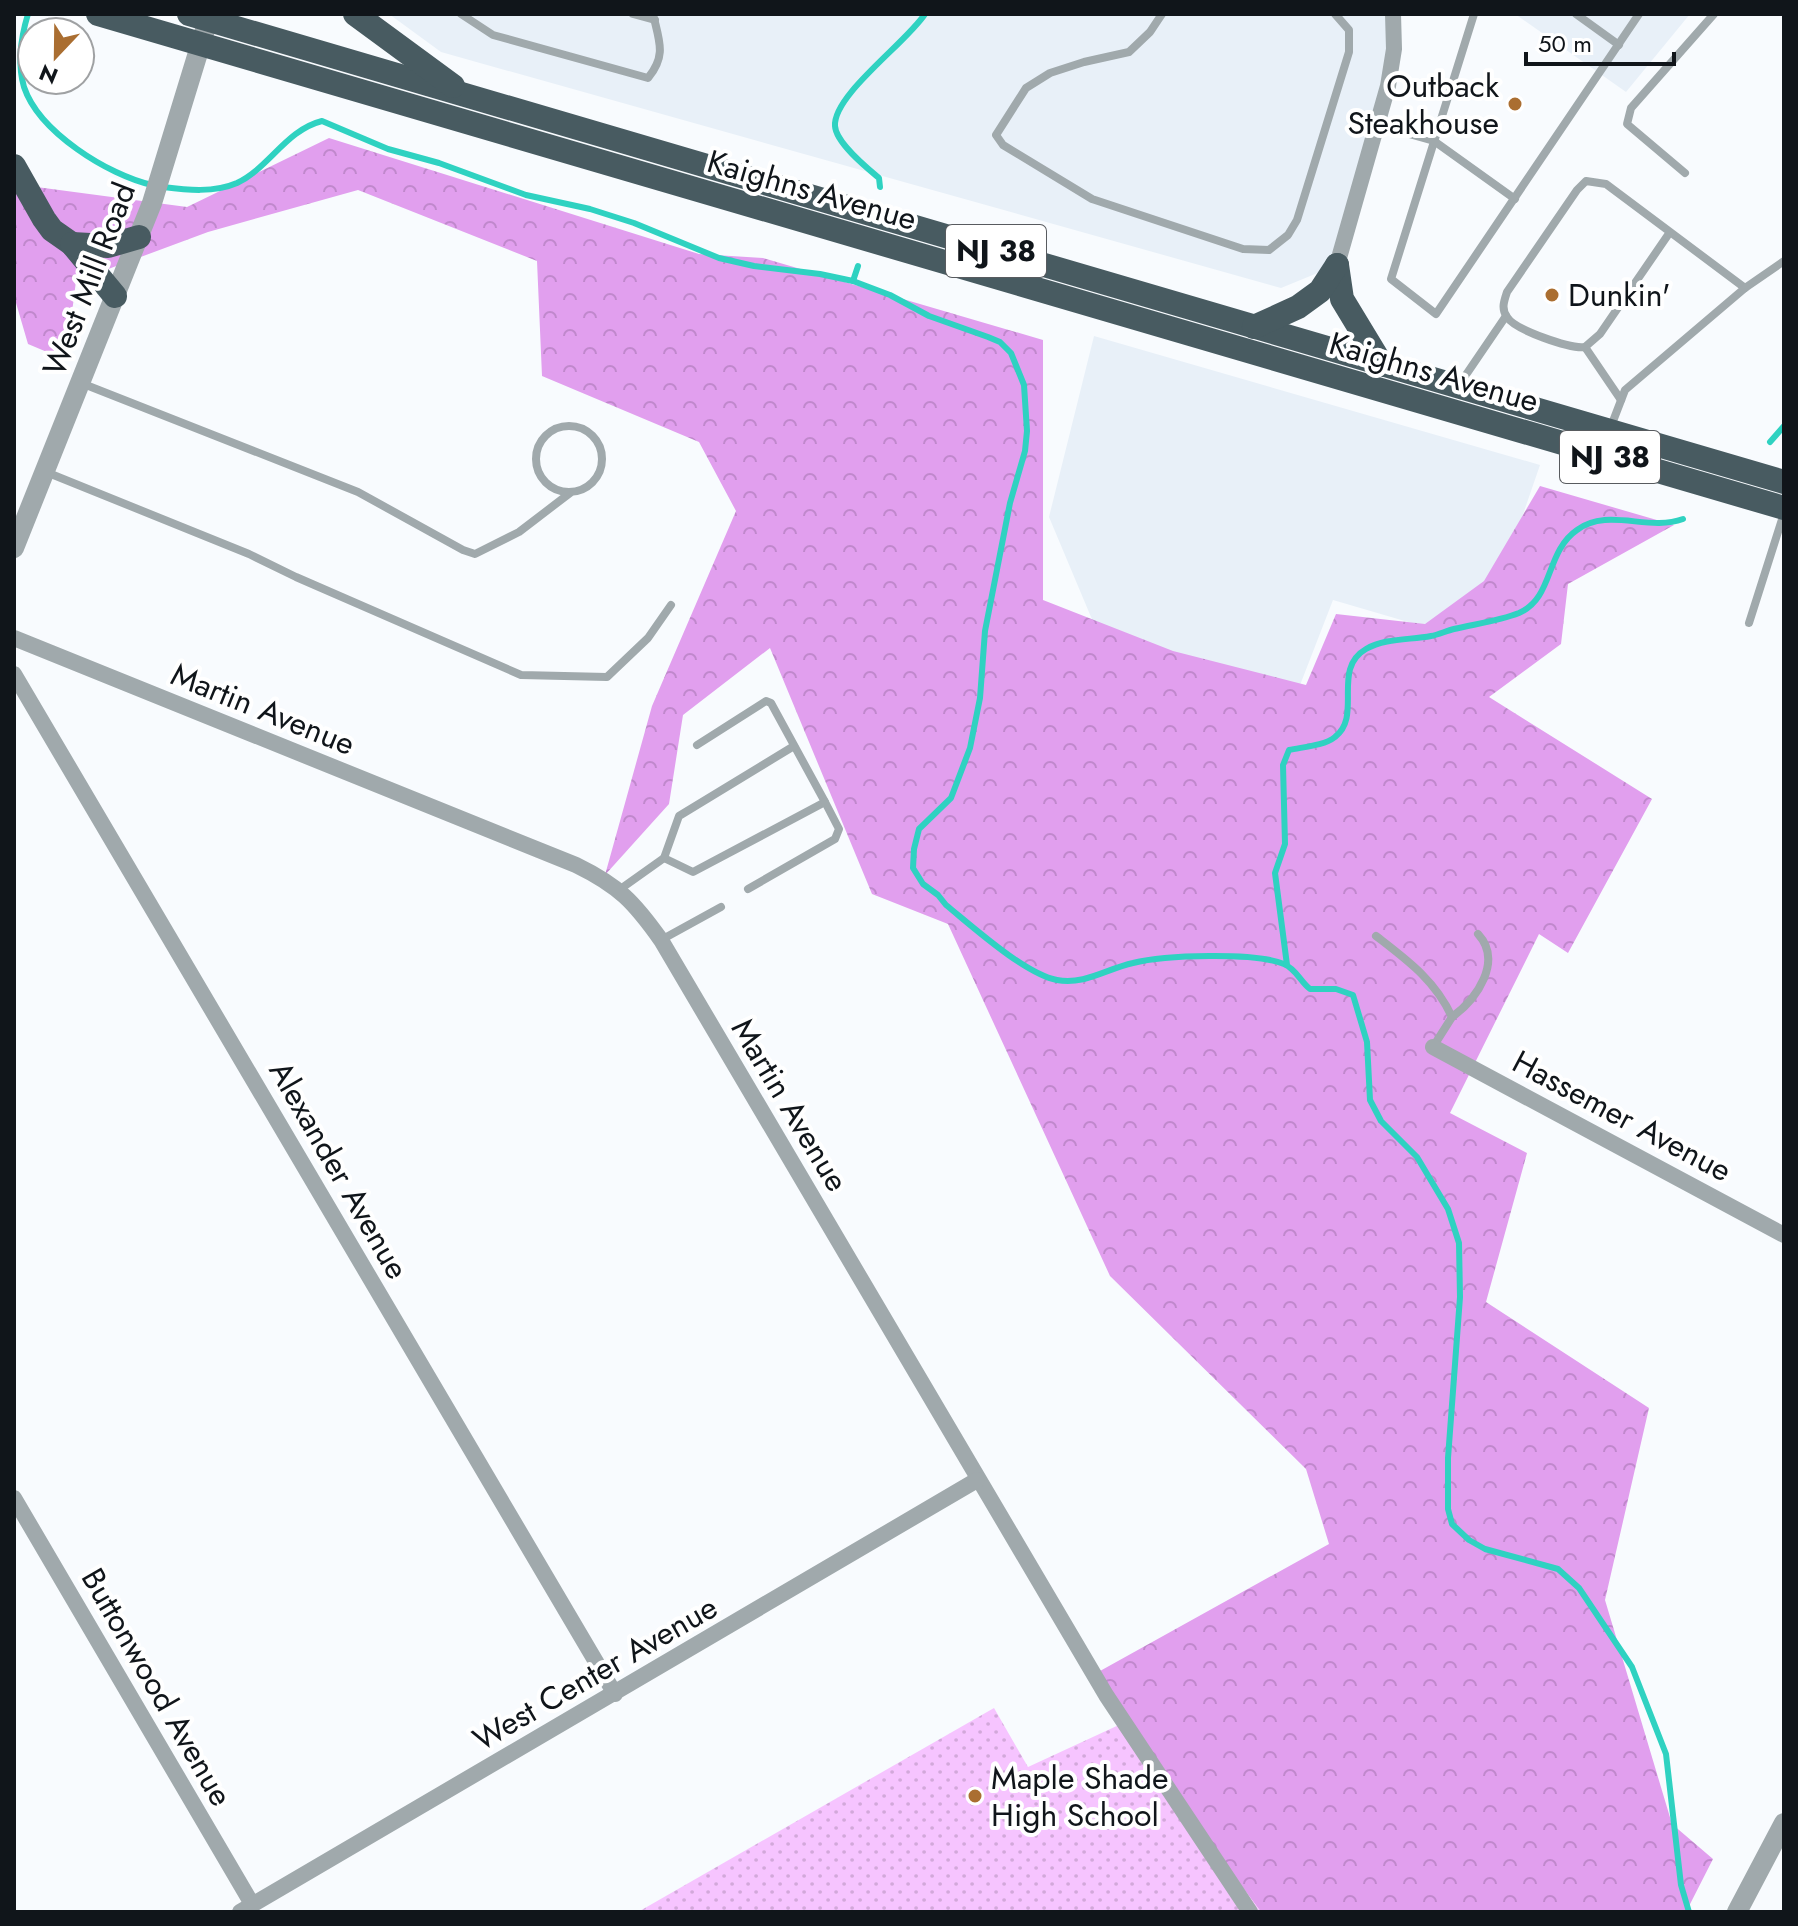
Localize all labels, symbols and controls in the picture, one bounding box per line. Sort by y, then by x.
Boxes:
north arrow [16,16,96,96]
scale bar [1526,16,1674,66]
text: 50 m [1538,26,1592,61]
text: N [34,56,63,93]
place label: Outback Steakhouse [1347,63,1500,146]
marker: Outback Steakhouse [1506,95,1524,113]
street label: Kaighns Avenue [702,138,922,242]
street label: West Mill Road [31,176,147,382]
road number: NJ 38 [946,225,1046,277]
place label: Dunkin' [1568,272,1671,318]
marker: Dunkin' [1543,286,1561,304]
street label: Kaighns Avenue [1324,320,1544,424]
road number: NJ 38 [1560,431,1660,483]
street label: Martin Avenue [164,651,362,767]
street label: Martin Avenue [720,1010,860,1200]
street label: Hassemer Avenue [1504,1039,1740,1193]
street label: Alexander Avenue [258,1052,420,1288]
street label: Buttonwood Avenue [70,1560,244,1814]
street label: West Center Avenue [464,1584,726,1762]
place label: Maple Shade High School [991,1755,1168,1838]
marker: Maple Shade High School [966,1787,984,1805]

